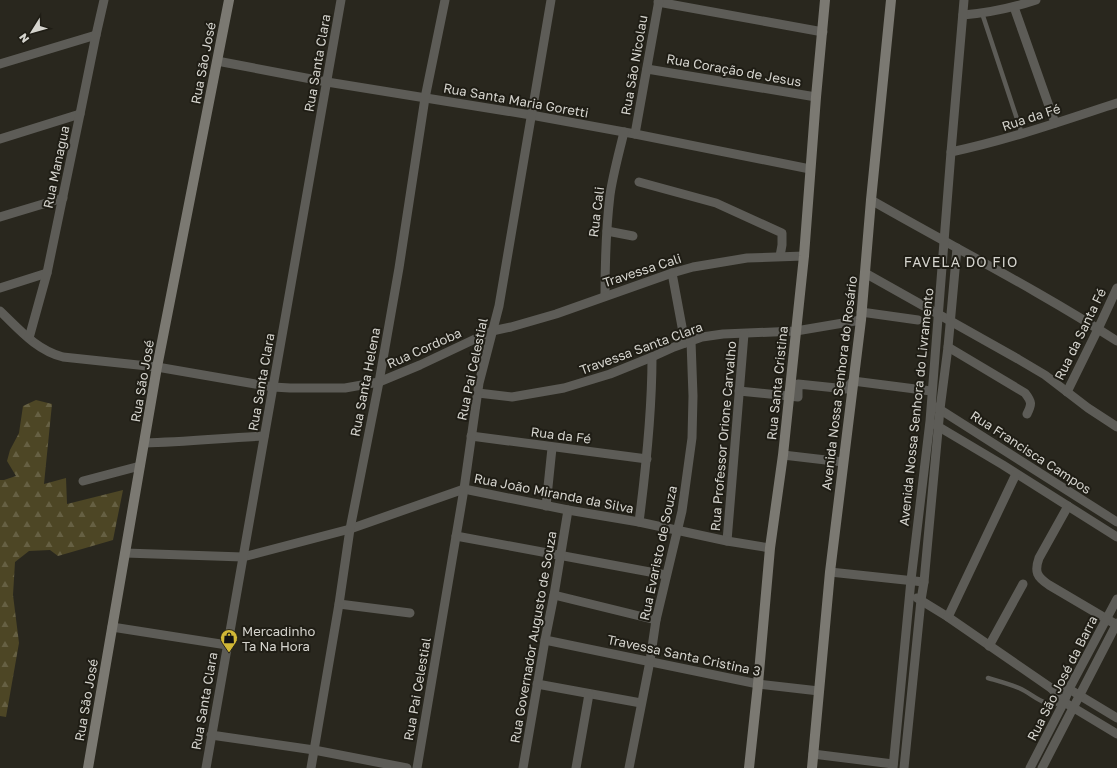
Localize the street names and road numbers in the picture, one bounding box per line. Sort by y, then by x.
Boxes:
street label: Rua Santa Clara [301,13,333,113]
street label: Rua São Nicolau [617,14,651,116]
street label: Rua São José [187,21,219,105]
street label: Rua Coração de Jesus [665,50,803,90]
street label: Rua Santa Maria Goretti [442,79,590,121]
street label: Rua da Fé [1000,100,1062,134]
street label: Rua Managua [39,124,73,210]
street label: Rua Cali [585,186,607,238]
street label: Travessa Cali [601,250,683,290]
street label: Avenida Nossa Senhora do Rosário [818,275,860,491]
street label: Rua da Santa Fé [1051,286,1109,382]
street label: Avenida Nossa Senhora do Livramento [896,287,936,527]
street label: Rua Pai Celestial [453,316,491,422]
street label: Travessa Santa Clara [577,318,705,378]
street label: Rua Cordoba [384,324,464,372]
street label: Rua Santa Cristina [763,325,791,441]
street label: Rua Santa Helena [347,326,383,438]
street label: Rua Santa Clara [245,332,277,432]
street label: Rua São José [127,339,157,423]
street label: Rua Professor Orione Carvalho [707,340,739,532]
street label: Rua Francisca Campos [968,407,1094,497]
street label: Rua da Fé [530,423,592,447]
street label: Rua João Miranda da Silva [473,470,635,516]
street label: Rua Evaristo de Souza [636,484,680,622]
street label: Rua Governador Augusto de Souza [506,530,560,744]
street label: Rua São José da Barra [1023,613,1101,743]
street label: Travessa Santa Cristina 3 [606,631,762,679]
street label: Rua Pai Celestial [400,636,434,742]
street label: Rua Santa Clara [188,651,220,751]
street label: Rua São José [71,658,101,742]

